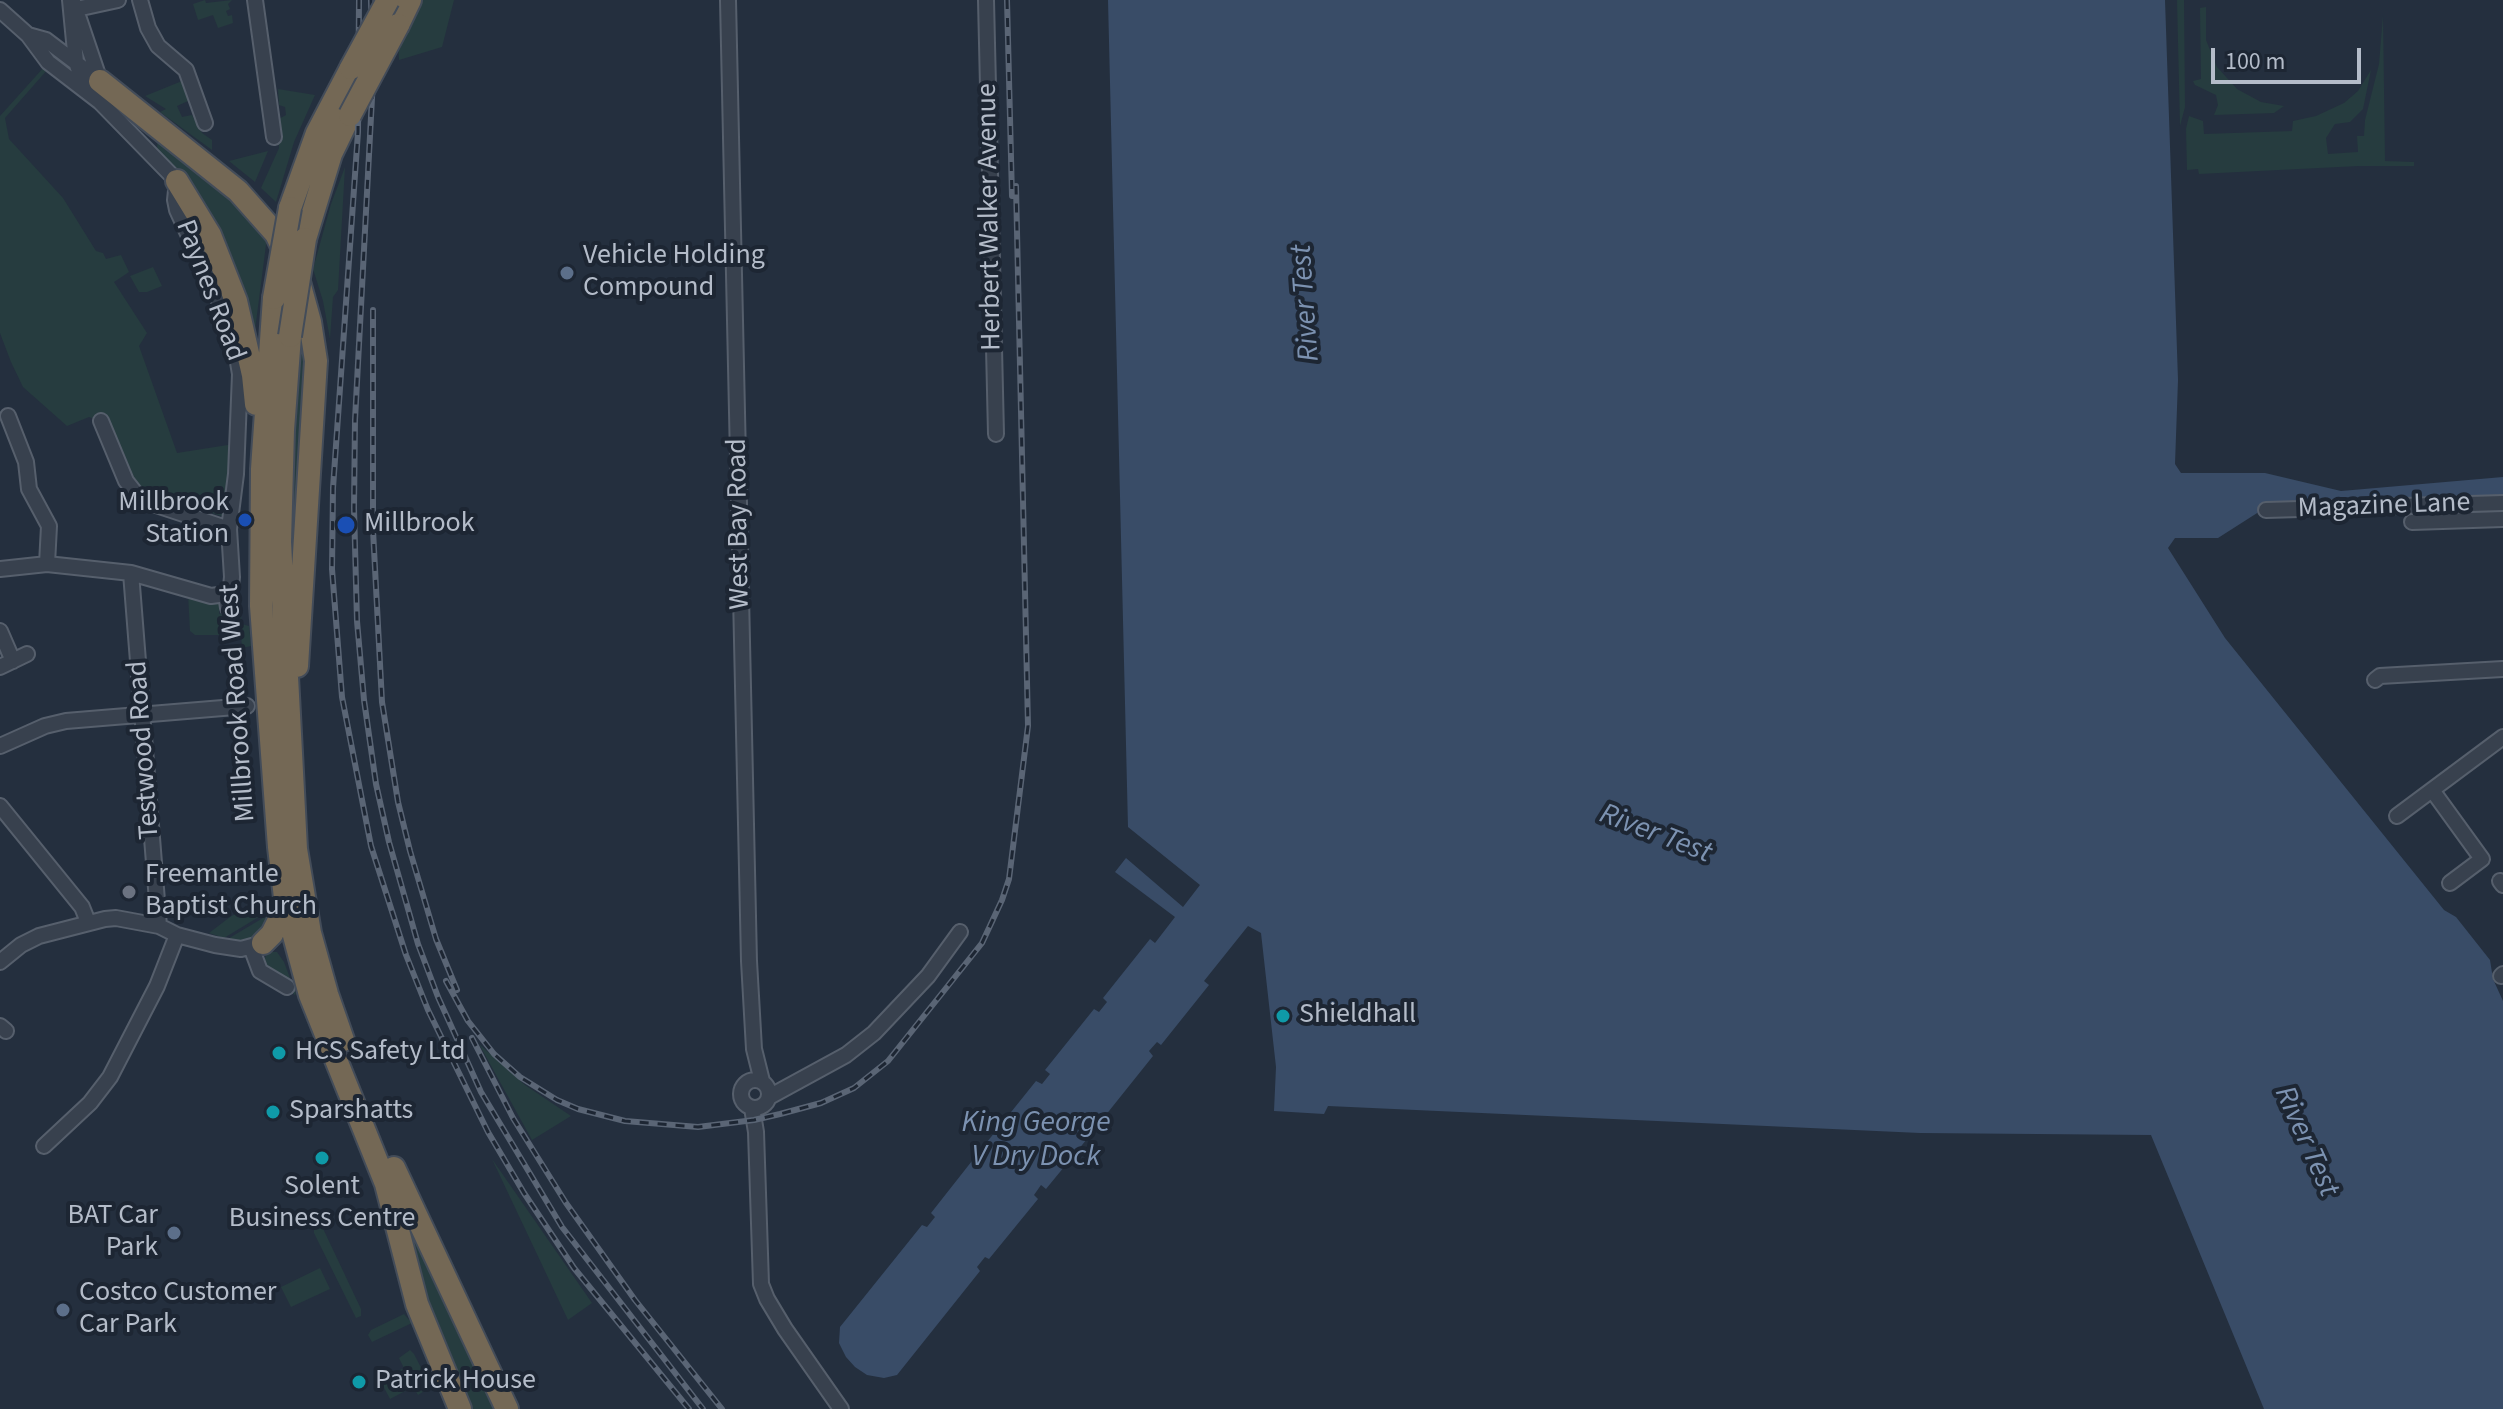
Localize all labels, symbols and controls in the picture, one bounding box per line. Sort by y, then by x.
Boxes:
scale bar [2215,32,2365,82]
text: 100 m [2225,44,2285,79]
street label: Herbert Walker Avenue [972,83,1010,351]
street label: Paynes Road [167,216,251,366]
place label: Vehicle Holding Compound [583,240,765,306]
water label: River Test [1285,243,1329,363]
marker: Vehicle Holding Compound [558,264,576,282]
street label: West Bay Road [722,438,758,610]
place label: Millbrook Station [118,487,229,553]
street label: Magazine Lane [2297,487,2471,527]
place label: Millbrook [364,508,475,542]
marker: Millbrook Station [236,511,254,529]
marker: Millbrook [335,514,357,536]
street label: Millbrook Road West [214,583,264,823]
street label: Testwood Road [122,659,168,841]
water label: River Test [1594,797,1716,873]
place label: Freemantle Baptist Church [145,859,317,925]
marker: Freemantle Baptist Church [120,883,138,901]
place label: Shieldhall [1299,999,1416,1033]
marker: Shieldhall [1274,1007,1292,1025]
place label: HCS Safety Ltd [295,1036,466,1070]
marker: HCS Safety Ltd [270,1044,288,1062]
water label: River Test [2265,1081,2345,1203]
place label: Sparshatts [289,1095,413,1129]
marker: Sparshatts [264,1103,282,1121]
water label: King George V Dry Dock [961,1106,1111,1176]
marker: Solent Business Centre [313,1149,331,1167]
place label: Solent Business Centre [229,1171,415,1237]
place label: BAT Car Park [67,1200,158,1266]
marker: BAT Car Park [165,1224,183,1242]
place label: Costco Customer Car Park [79,1277,276,1343]
marker: Costco Customer Car Park [54,1301,72,1319]
place label: Patrick House [375,1365,536,1399]
marker: Patrick House [350,1373,368,1391]

